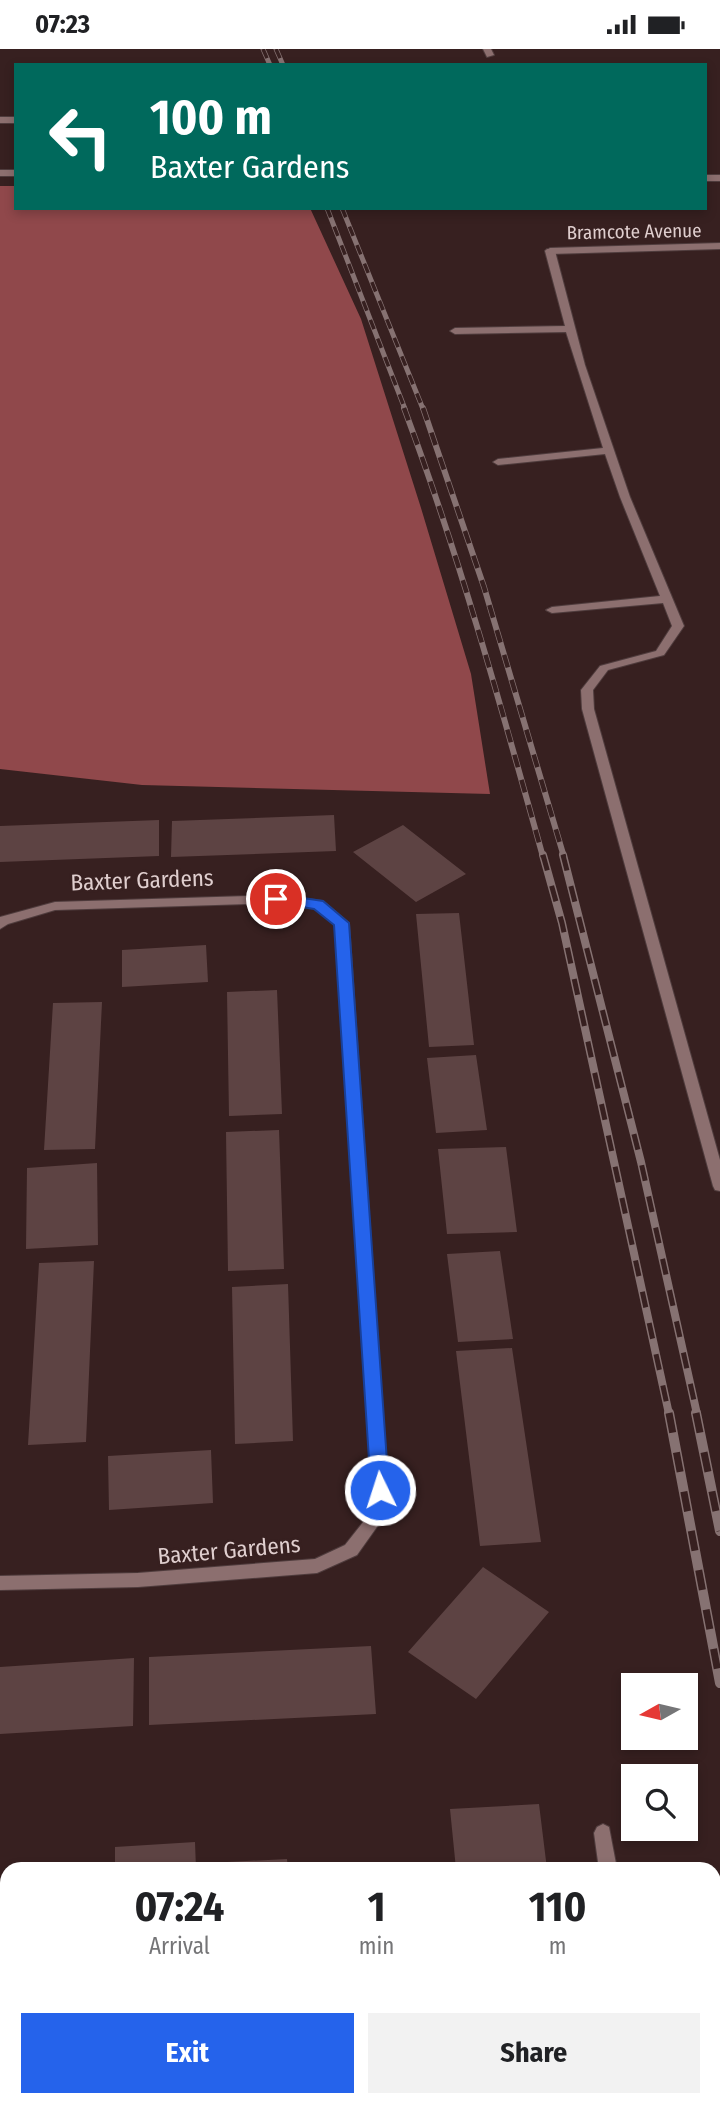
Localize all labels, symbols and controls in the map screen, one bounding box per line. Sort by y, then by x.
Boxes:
text: 07:23 [35,9,90,40]
text: 100 m [150,88,272,147]
icon: left [35,91,126,182]
text: Baxter Gardens [150,148,349,186]
street label: Bramcote Avenue [566,219,702,244]
street label: Baxter Gardens [70,864,214,896]
pin [246,869,306,929]
icon: arrive [257,880,295,918]
position arrow [343,1453,417,1527]
street label: Baxter Gardens [156,1530,302,1570]
north arrow [621,1673,698,1750]
map controls [621,1673,698,1841]
button: search [621,1764,698,1841]
text: 07:24 [134,1882,224,1932]
text: 1 [368,1882,385,1932]
text: 110 [529,1882,587,1932]
text: Arrival [149,1932,210,1960]
text: min [359,1932,394,1960]
text: m [549,1932,567,1960]
button: Exit [21,2013,354,2093]
button: Share [368,2013,700,2093]

